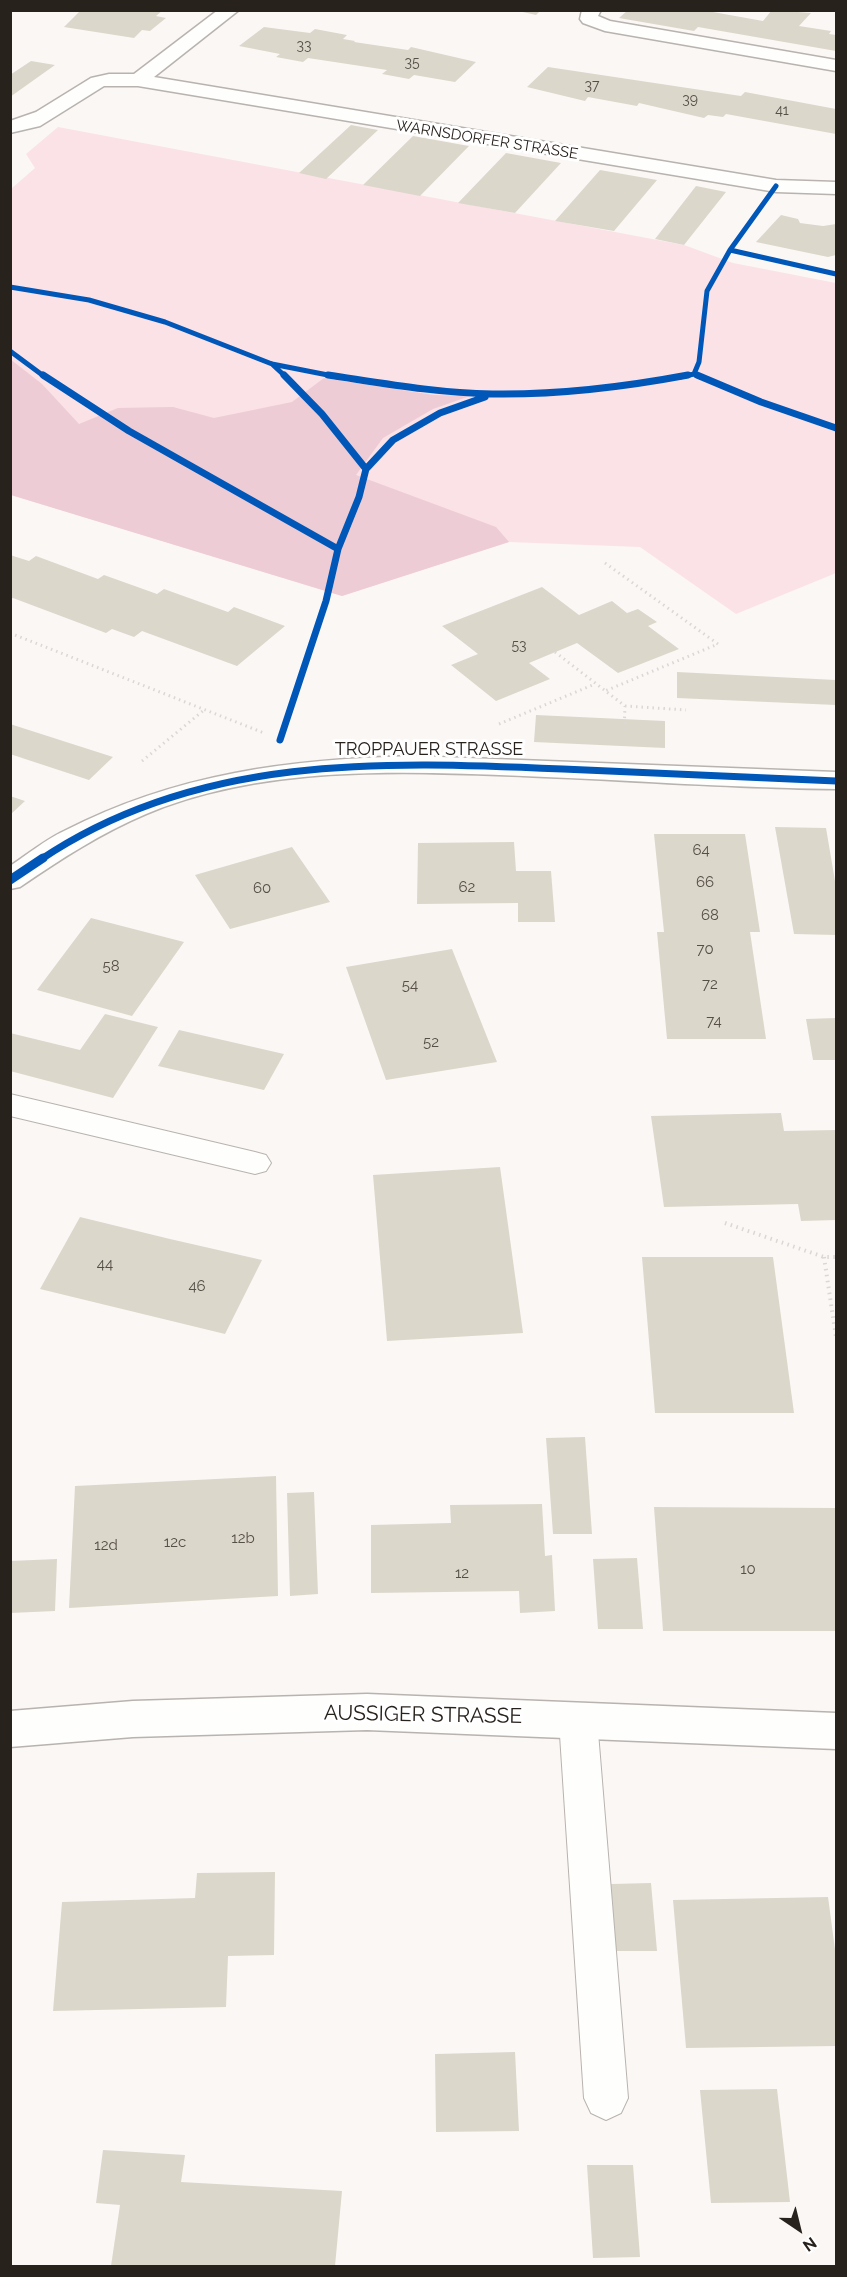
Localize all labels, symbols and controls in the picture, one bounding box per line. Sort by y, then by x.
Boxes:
house number: 33 [297,38,311,54]
house number: 35 [404,55,420,71]
house number: 37 [585,78,599,94]
house number: 39 [682,92,698,108]
house number: 41 [775,103,789,119]
street label: WARNSDORFER STRASSE [395,117,579,163]
house number: 53 [511,638,527,654]
street label: TROPPAUER STRASSE [335,739,523,761]
house number: 64 [692,841,710,859]
house number: 66 [696,873,714,891]
house number: 62 [459,878,475,896]
house number: 60 [253,879,271,897]
house number: 68 [701,906,719,924]
house number: 70 [696,940,714,958]
house number: 58 [102,957,120,975]
house number: 72 [702,975,718,993]
house number: 54 [402,976,418,994]
house number: 74 [706,1012,722,1030]
house number: 52 [423,1033,439,1051]
house number: 44 [97,1255,113,1273]
house number: 46 [188,1277,206,1295]
house number: 12b [231,1529,255,1547]
house number: 12c [164,1533,186,1551]
house number: 12d [94,1536,118,1554]
house number: 10 [740,1560,756,1578]
house number: 12 [455,1564,469,1582]
street label: AUSSIGER STRASSE [324,1701,522,1729]
north arrow [769,2199,829,2259]
text: N [799,2233,820,2255]

